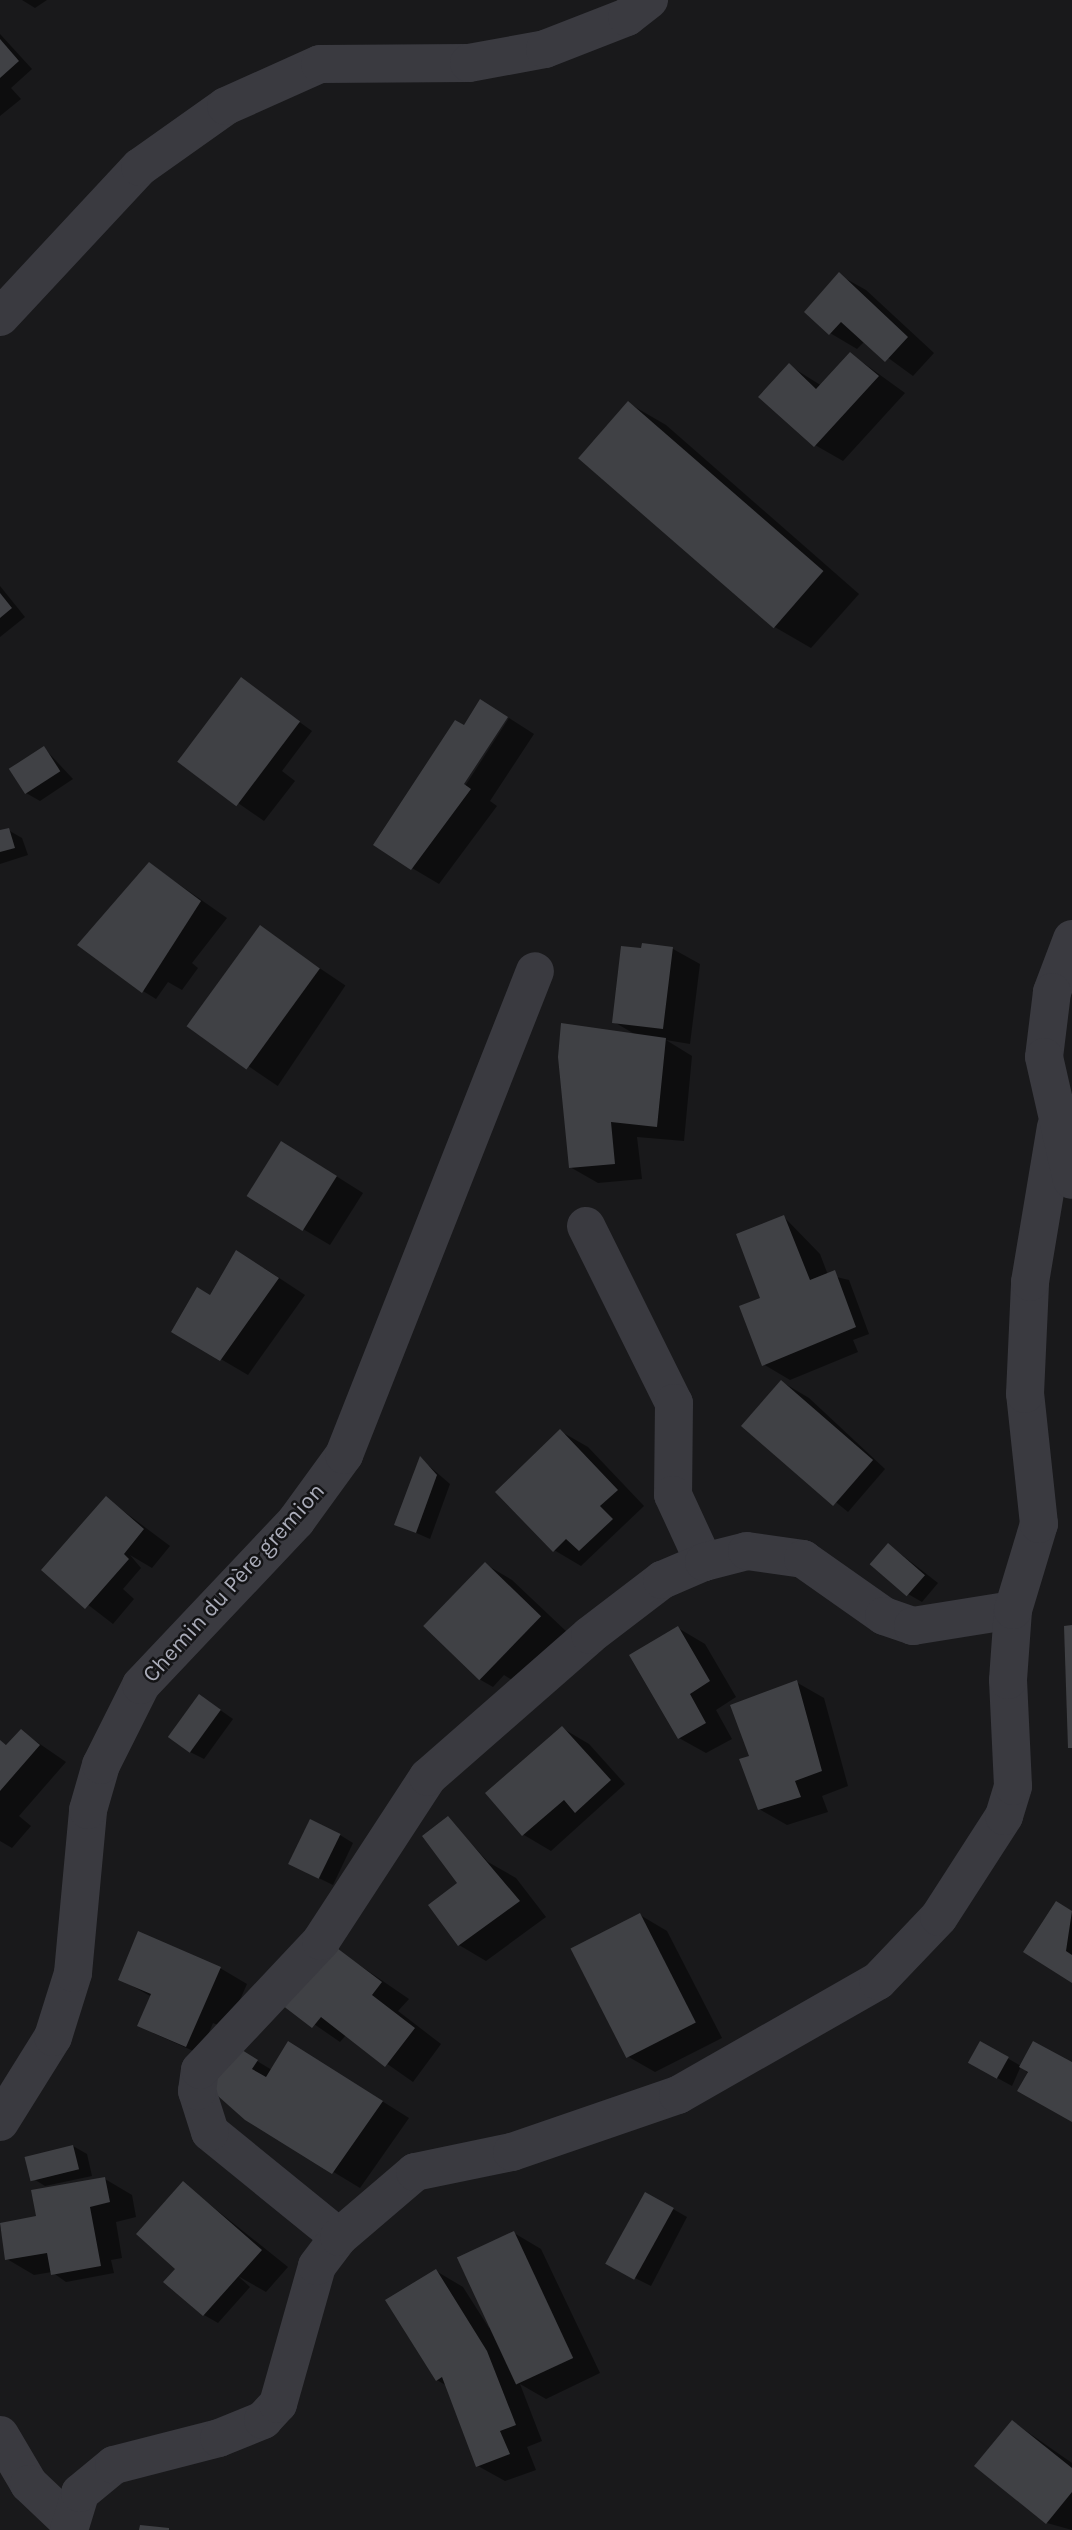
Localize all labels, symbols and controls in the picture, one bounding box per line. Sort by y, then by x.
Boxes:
street label: Chemin du Père gremion [137,1478,331,1688]

